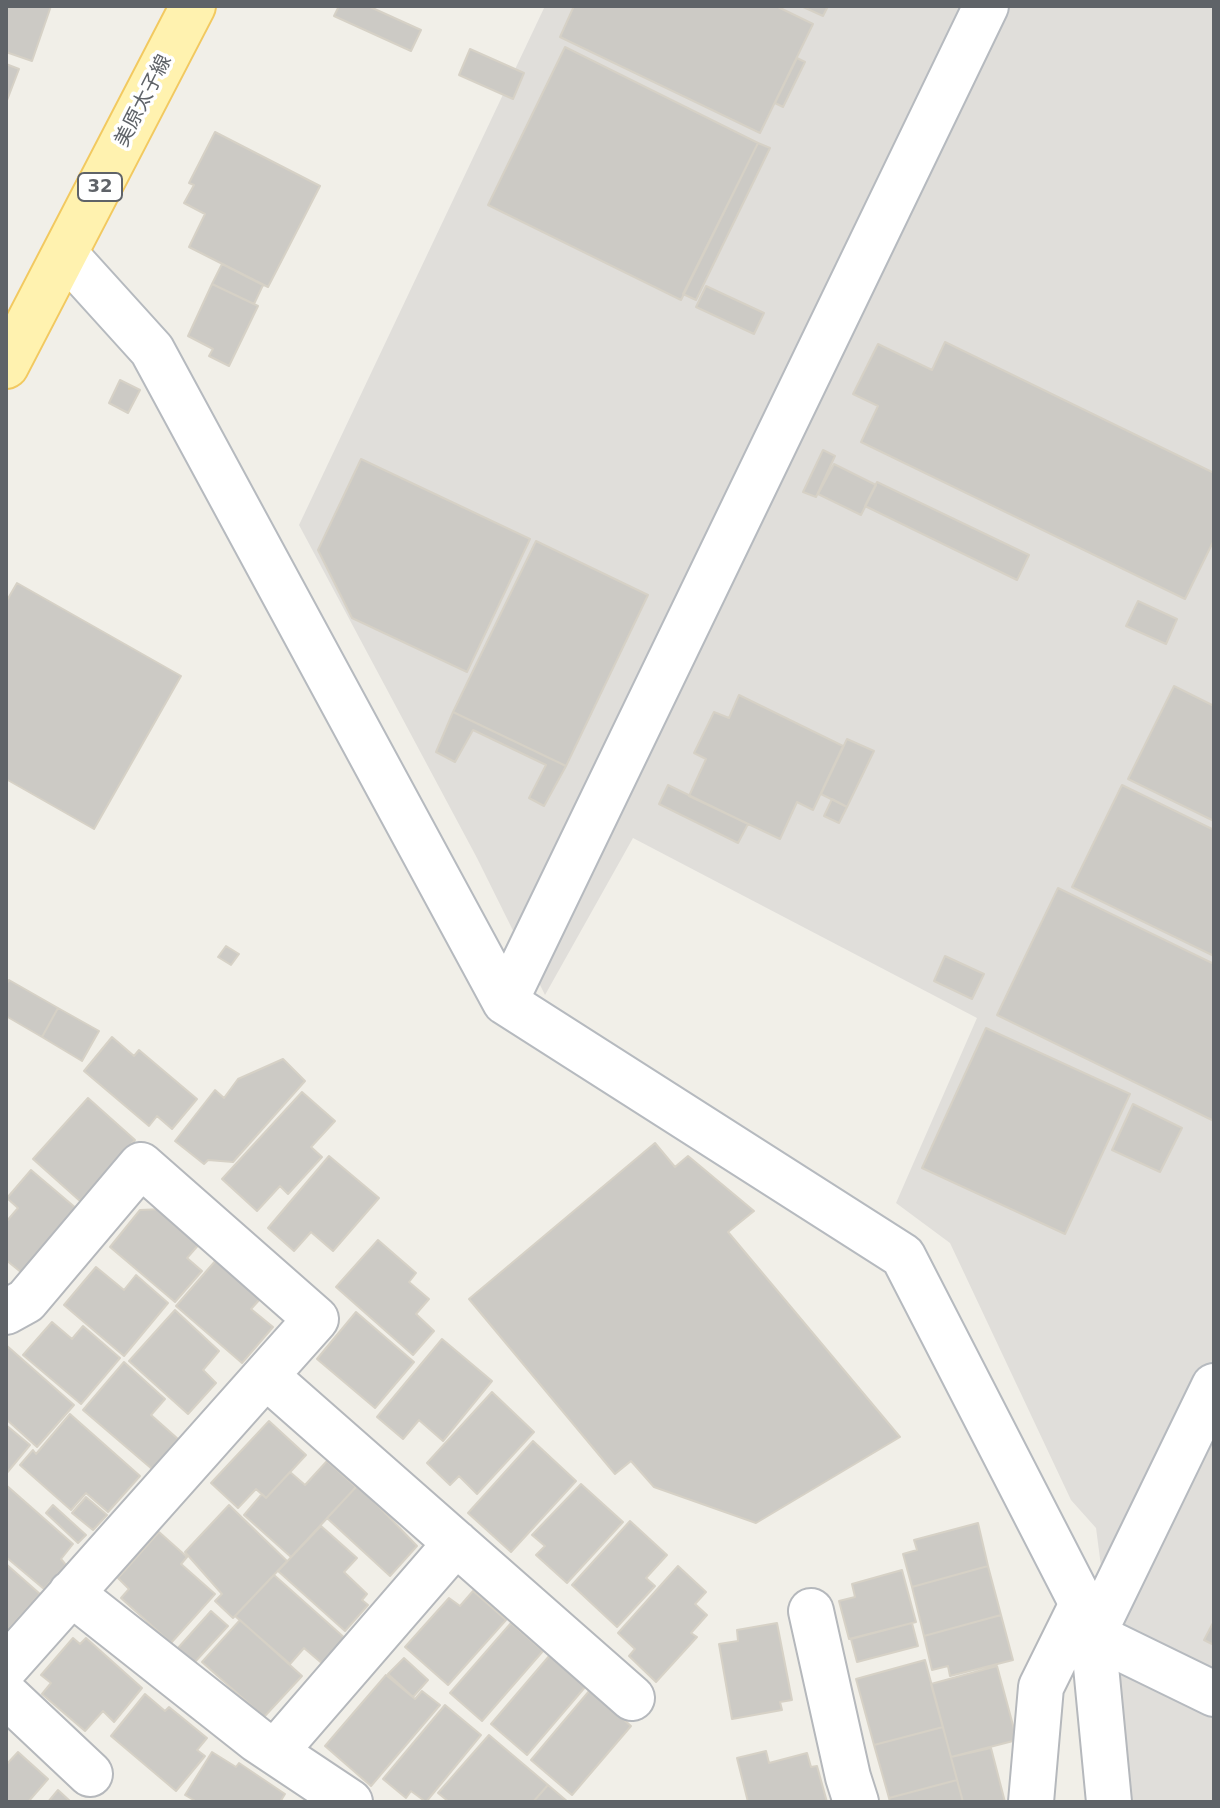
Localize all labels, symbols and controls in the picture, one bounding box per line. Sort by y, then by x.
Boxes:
street label: 美原太子線 [111,51,177,151]
road number: 32 [78,173,122,201]

